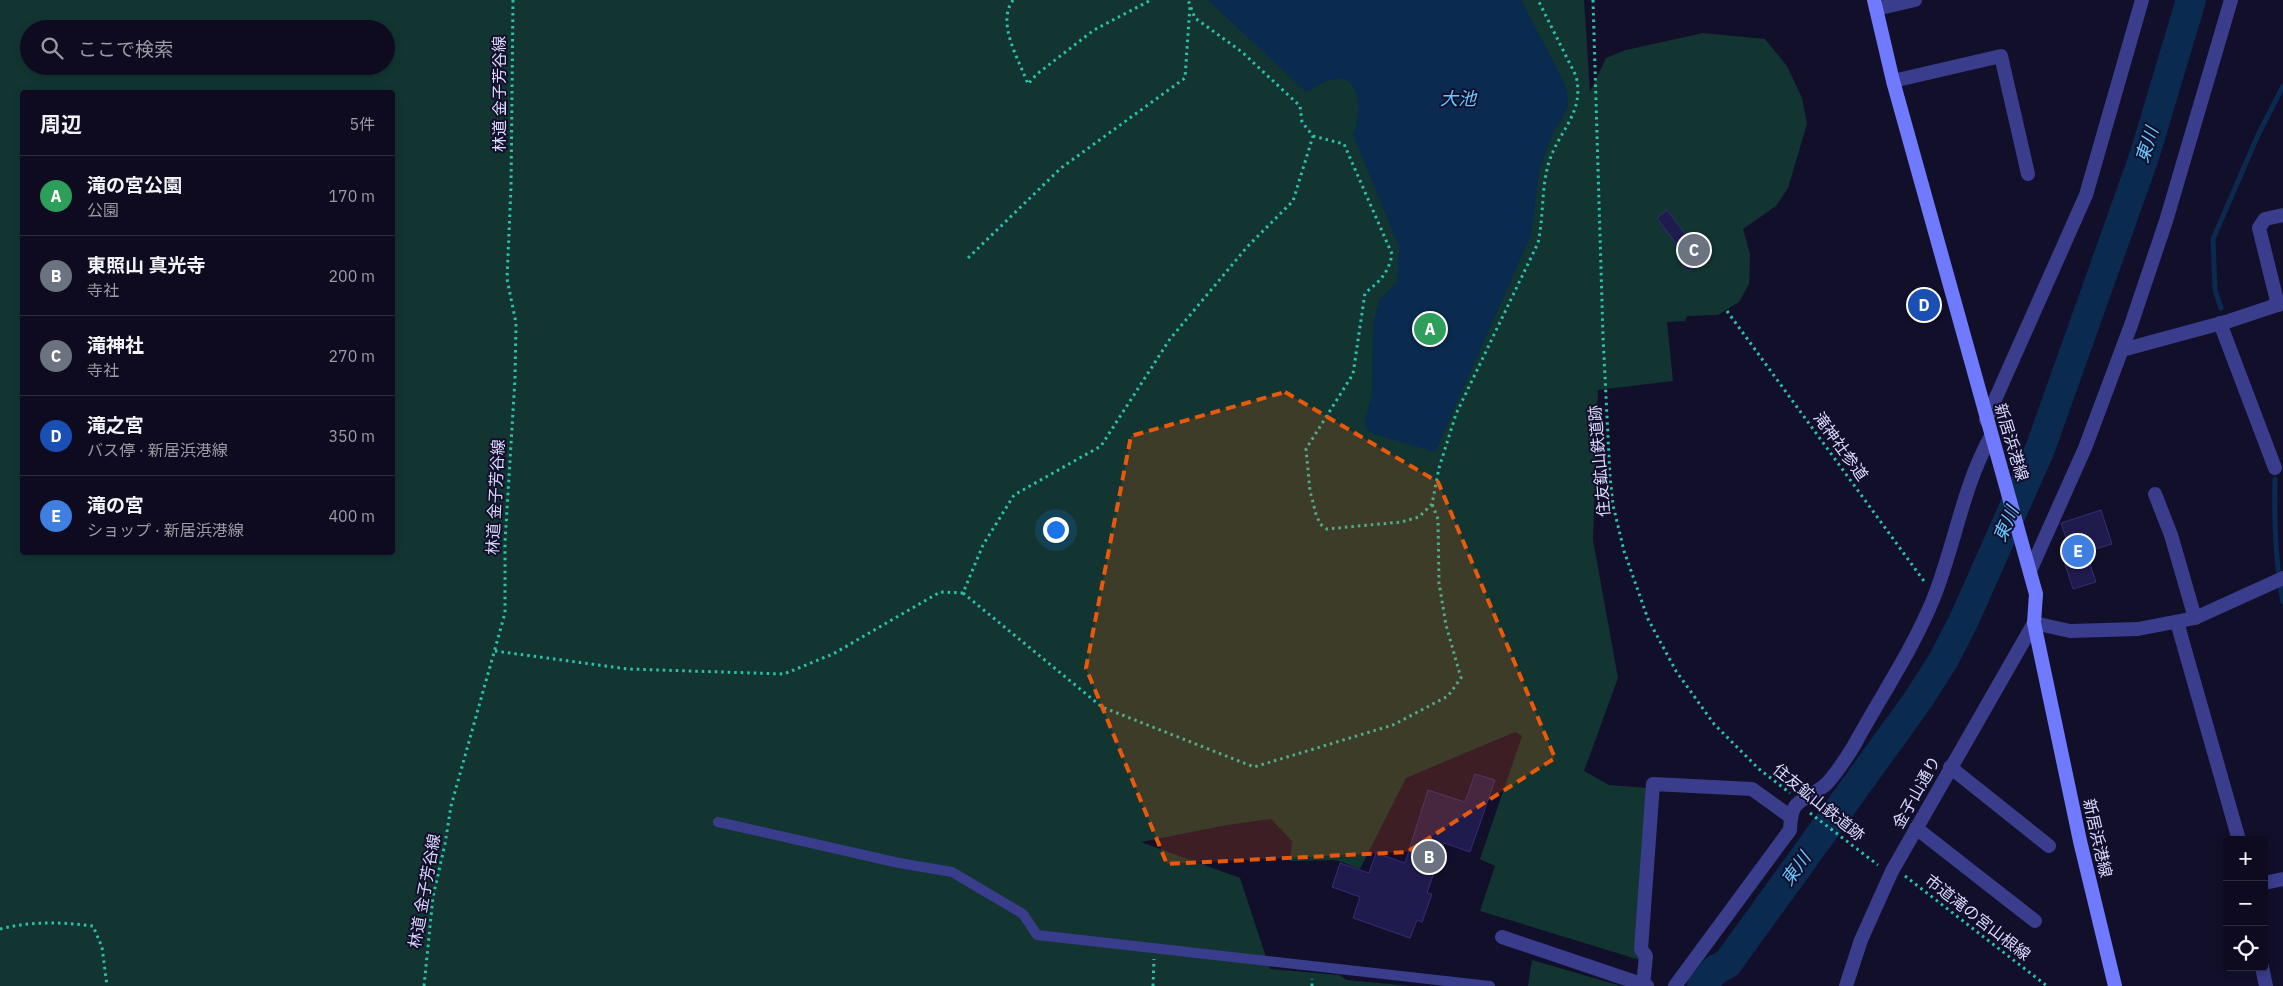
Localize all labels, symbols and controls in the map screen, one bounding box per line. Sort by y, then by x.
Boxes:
search box [20,20,395,75]
icon: search [38,34,66,62]
street label: 林道 金子芳谷線 [489,36,509,152]
text: ここで検索 [78,37,173,61]
water label: 大池 [1440,87,1478,110]
text: 周辺 [40,110,82,138]
text: 5件 [349,114,375,134]
water label: 東川 [2130,122,2164,166]
text: 滝の宮公園 [87,173,182,197]
text: A [51,186,61,206]
text: 170 m [328,186,375,206]
text: 公園 [87,200,119,220]
pin: C [1678,231,1710,269]
text: 東照山 真光寺 [87,253,205,277]
text: B [51,266,61,286]
text: 200 m [328,266,375,286]
text: 寺社 [87,280,119,300]
pin: D [1908,286,1940,324]
pin: A [1414,310,1446,348]
text: 滝神社 [87,333,144,357]
text: C [51,346,61,366]
text: 270 m [328,346,375,366]
text: 寺社 [87,360,119,380]
street label: 新居浜港線 [1991,401,2033,483]
street label: 住友鉱山鉄道跡 [1584,404,1614,518]
street label: 滝神社参道 [1809,408,1873,484]
text: 滝之宮 [87,413,144,437]
text: D [50,426,62,446]
text: 350 m [328,426,375,446]
street label: 林道 金子芳谷線 [482,439,508,555]
text: バス停 · 新居浜港線 [87,440,228,460]
text: 滝の宮 [87,493,144,517]
water label: 東川 [1988,501,2024,545]
text: E [51,506,61,526]
text: 400 m [328,506,375,526]
your location [1043,517,1069,543]
text: ショップ · 新居浜港線 [87,520,244,540]
pin: E [2062,532,2094,570]
street label: 金子山通り [1888,752,1944,832]
street label: 住友鉱山鉄道跡 [1769,759,1869,845]
street label: 新居浜港線 [2079,797,2117,879]
street label: 林道 金子芳谷線 [404,832,444,950]
map controls [2223,836,2268,971]
button: + [2223,836,2268,881]
pin: B [1413,838,1445,876]
water label: 東川 [1776,846,1817,890]
street label: 市道滝の宮山根線 [1921,870,2035,964]
button: − [2223,881,2268,926]
button: locate [2223,926,2268,971]

